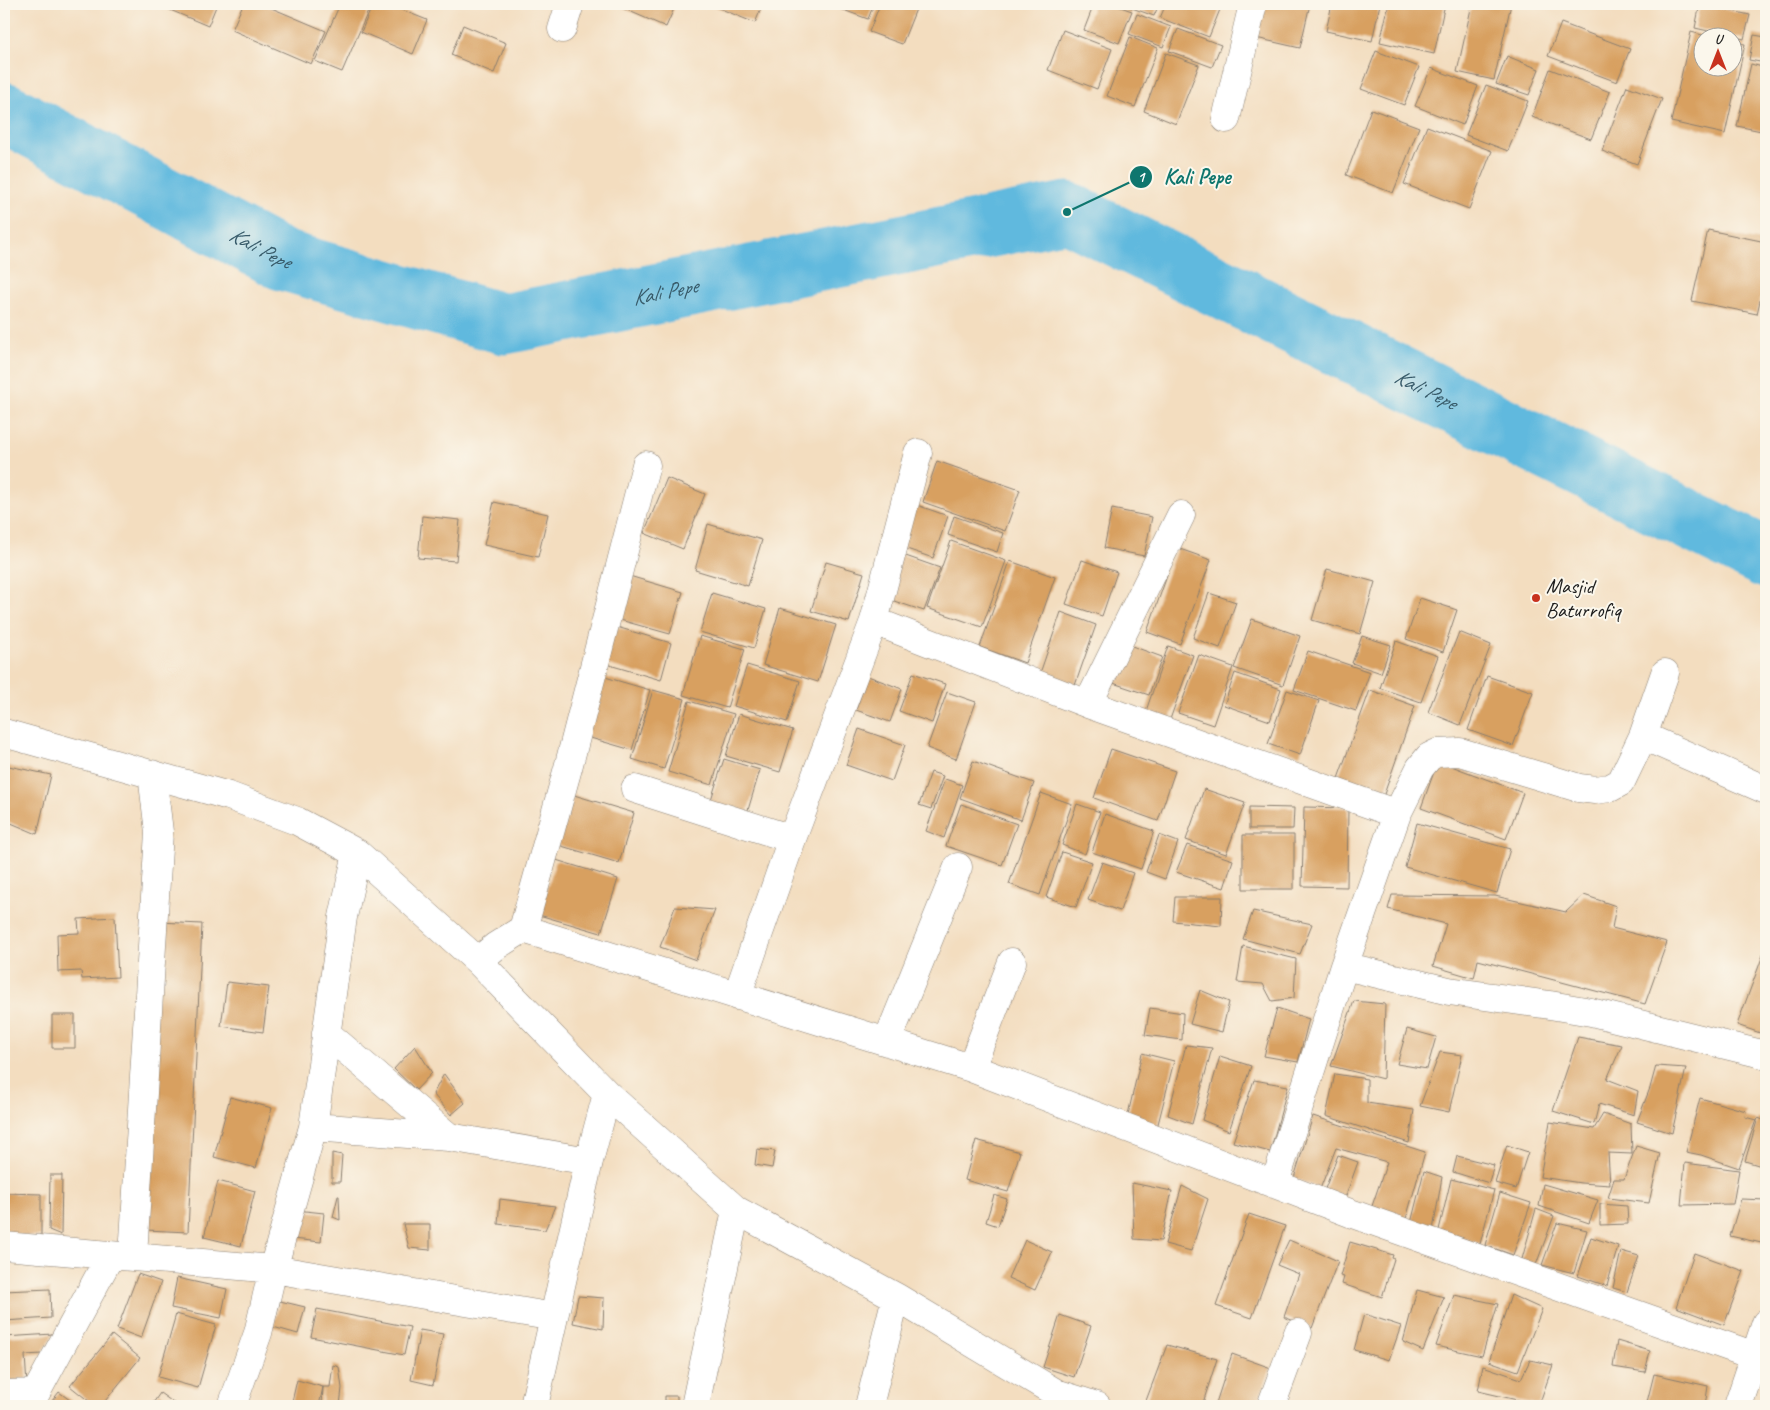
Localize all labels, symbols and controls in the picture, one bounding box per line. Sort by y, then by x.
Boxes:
north arrow [1692,28,1742,78]
text: U [1715,31,1725,48]
callout: Kali Pepe [1129,158,1241,195]
text: Kali Pepe [1164,163,1233,191]
text: 1 [1138,168,1147,187]
water label: Kali Pepe [225,221,297,277]
water label: Kali Pepe [630,271,703,312]
water label: Kali Pepe [1390,362,1464,418]
place label: Masjid Baturrofiq [1546,573,1622,623]
marker: Masjid Baturrofiq [1530,592,1542,604]

